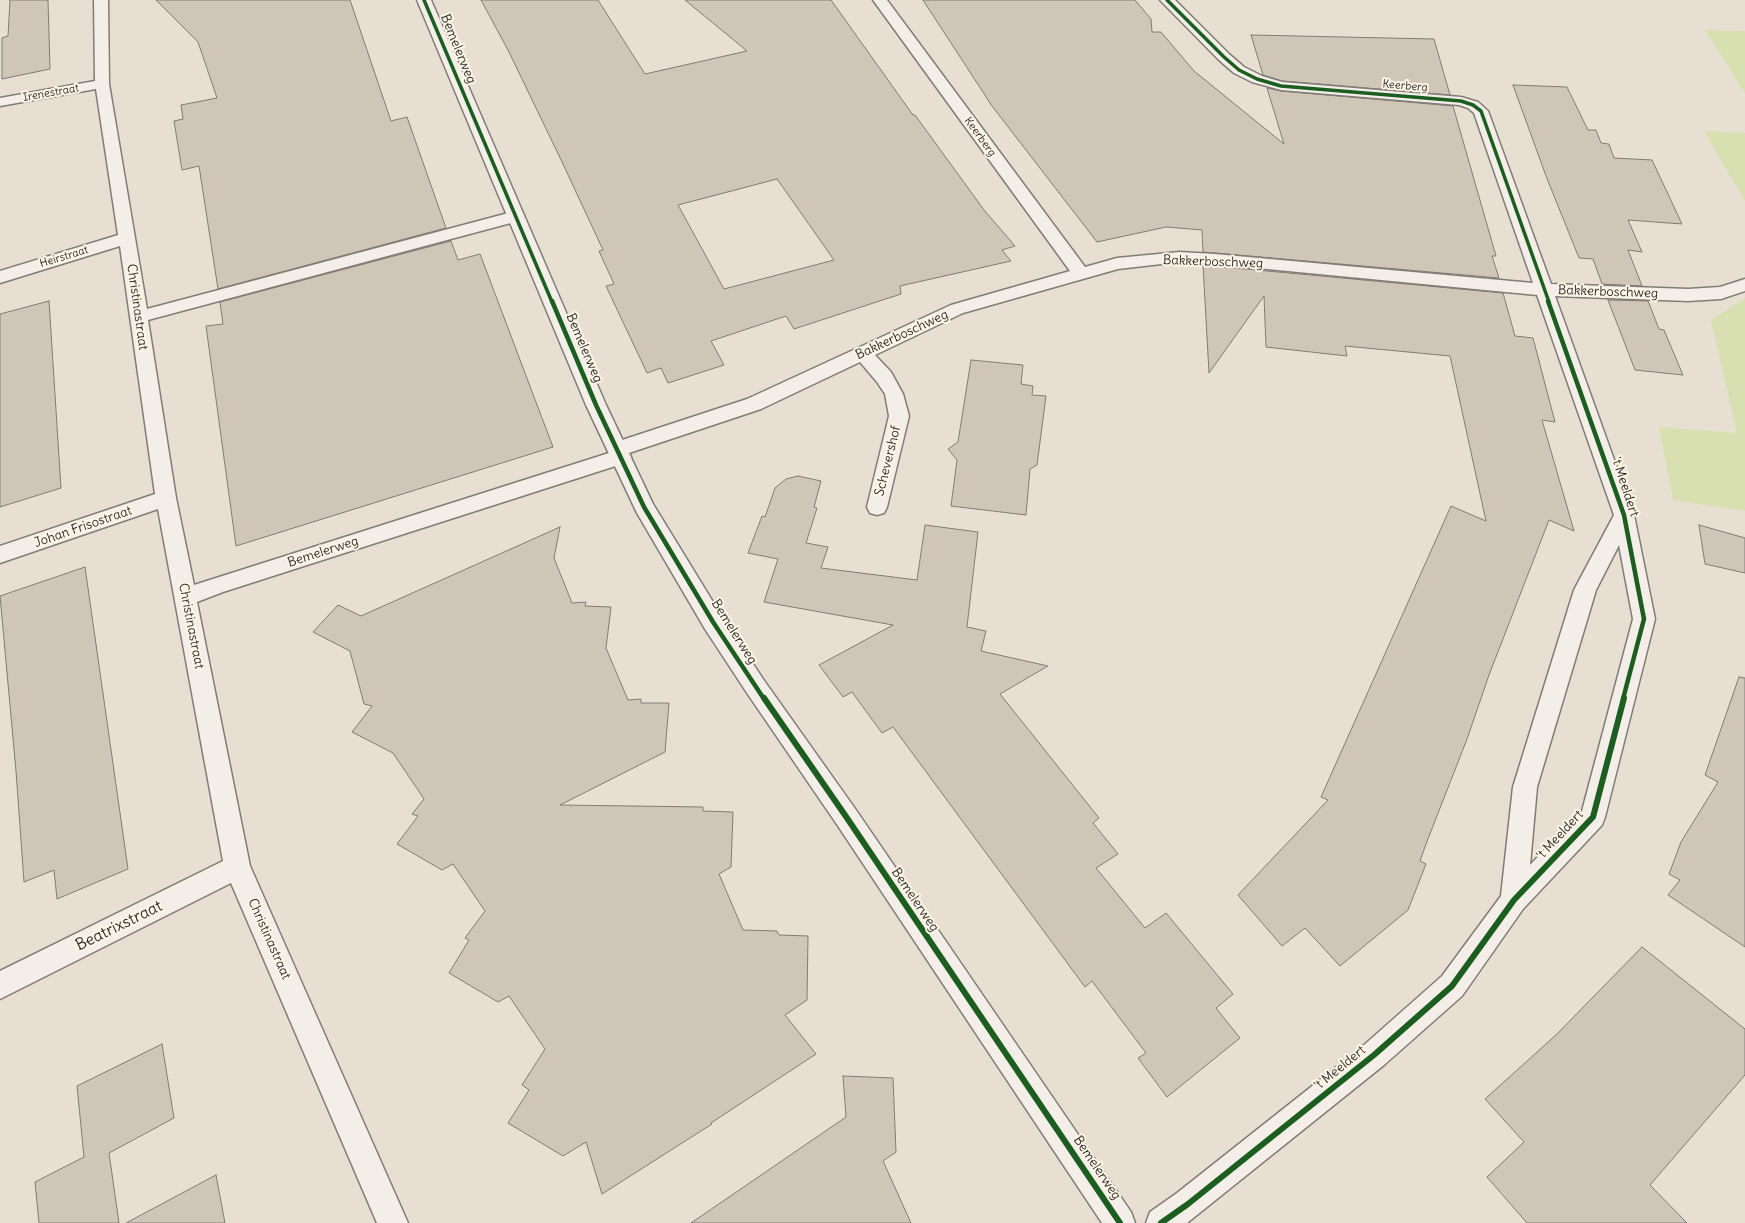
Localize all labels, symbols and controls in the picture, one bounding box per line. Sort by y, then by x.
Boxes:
street label: Bemelerweg [437,12,479,86]
street label: Keerberg [1382,77,1428,95]
street label: Irenestraat [22,82,80,104]
street label: Keerberg [961,115,999,159]
street label: Heirstraat [38,243,90,271]
street label: Bakkerboschweg [1163,252,1263,272]
street label: Christinastraat [123,263,151,351]
street label: Bakkerboschweg [1558,282,1658,302]
street label: Bakkerboschweg [853,307,951,363]
street label: Bemelerweg [562,311,606,385]
street label: Schevershof [872,424,904,498]
street label: 't Meeldert [1608,455,1642,519]
street label: Johan Frisostraat [32,503,134,551]
street label: Bemelerweg [286,533,360,571]
street label: Christinastraat [175,582,207,670]
street label: Bemelerweg [708,597,760,667]
street label: 't Meeldert [1533,807,1587,863]
street label: Bemelerweg [888,865,942,935]
street label: Christinastraat [244,896,294,982]
street label: Beatrixstraat [72,897,166,955]
street label: 't Meeldert [1311,1043,1369,1093]
street label: Bemelerweg [1070,1133,1124,1203]

